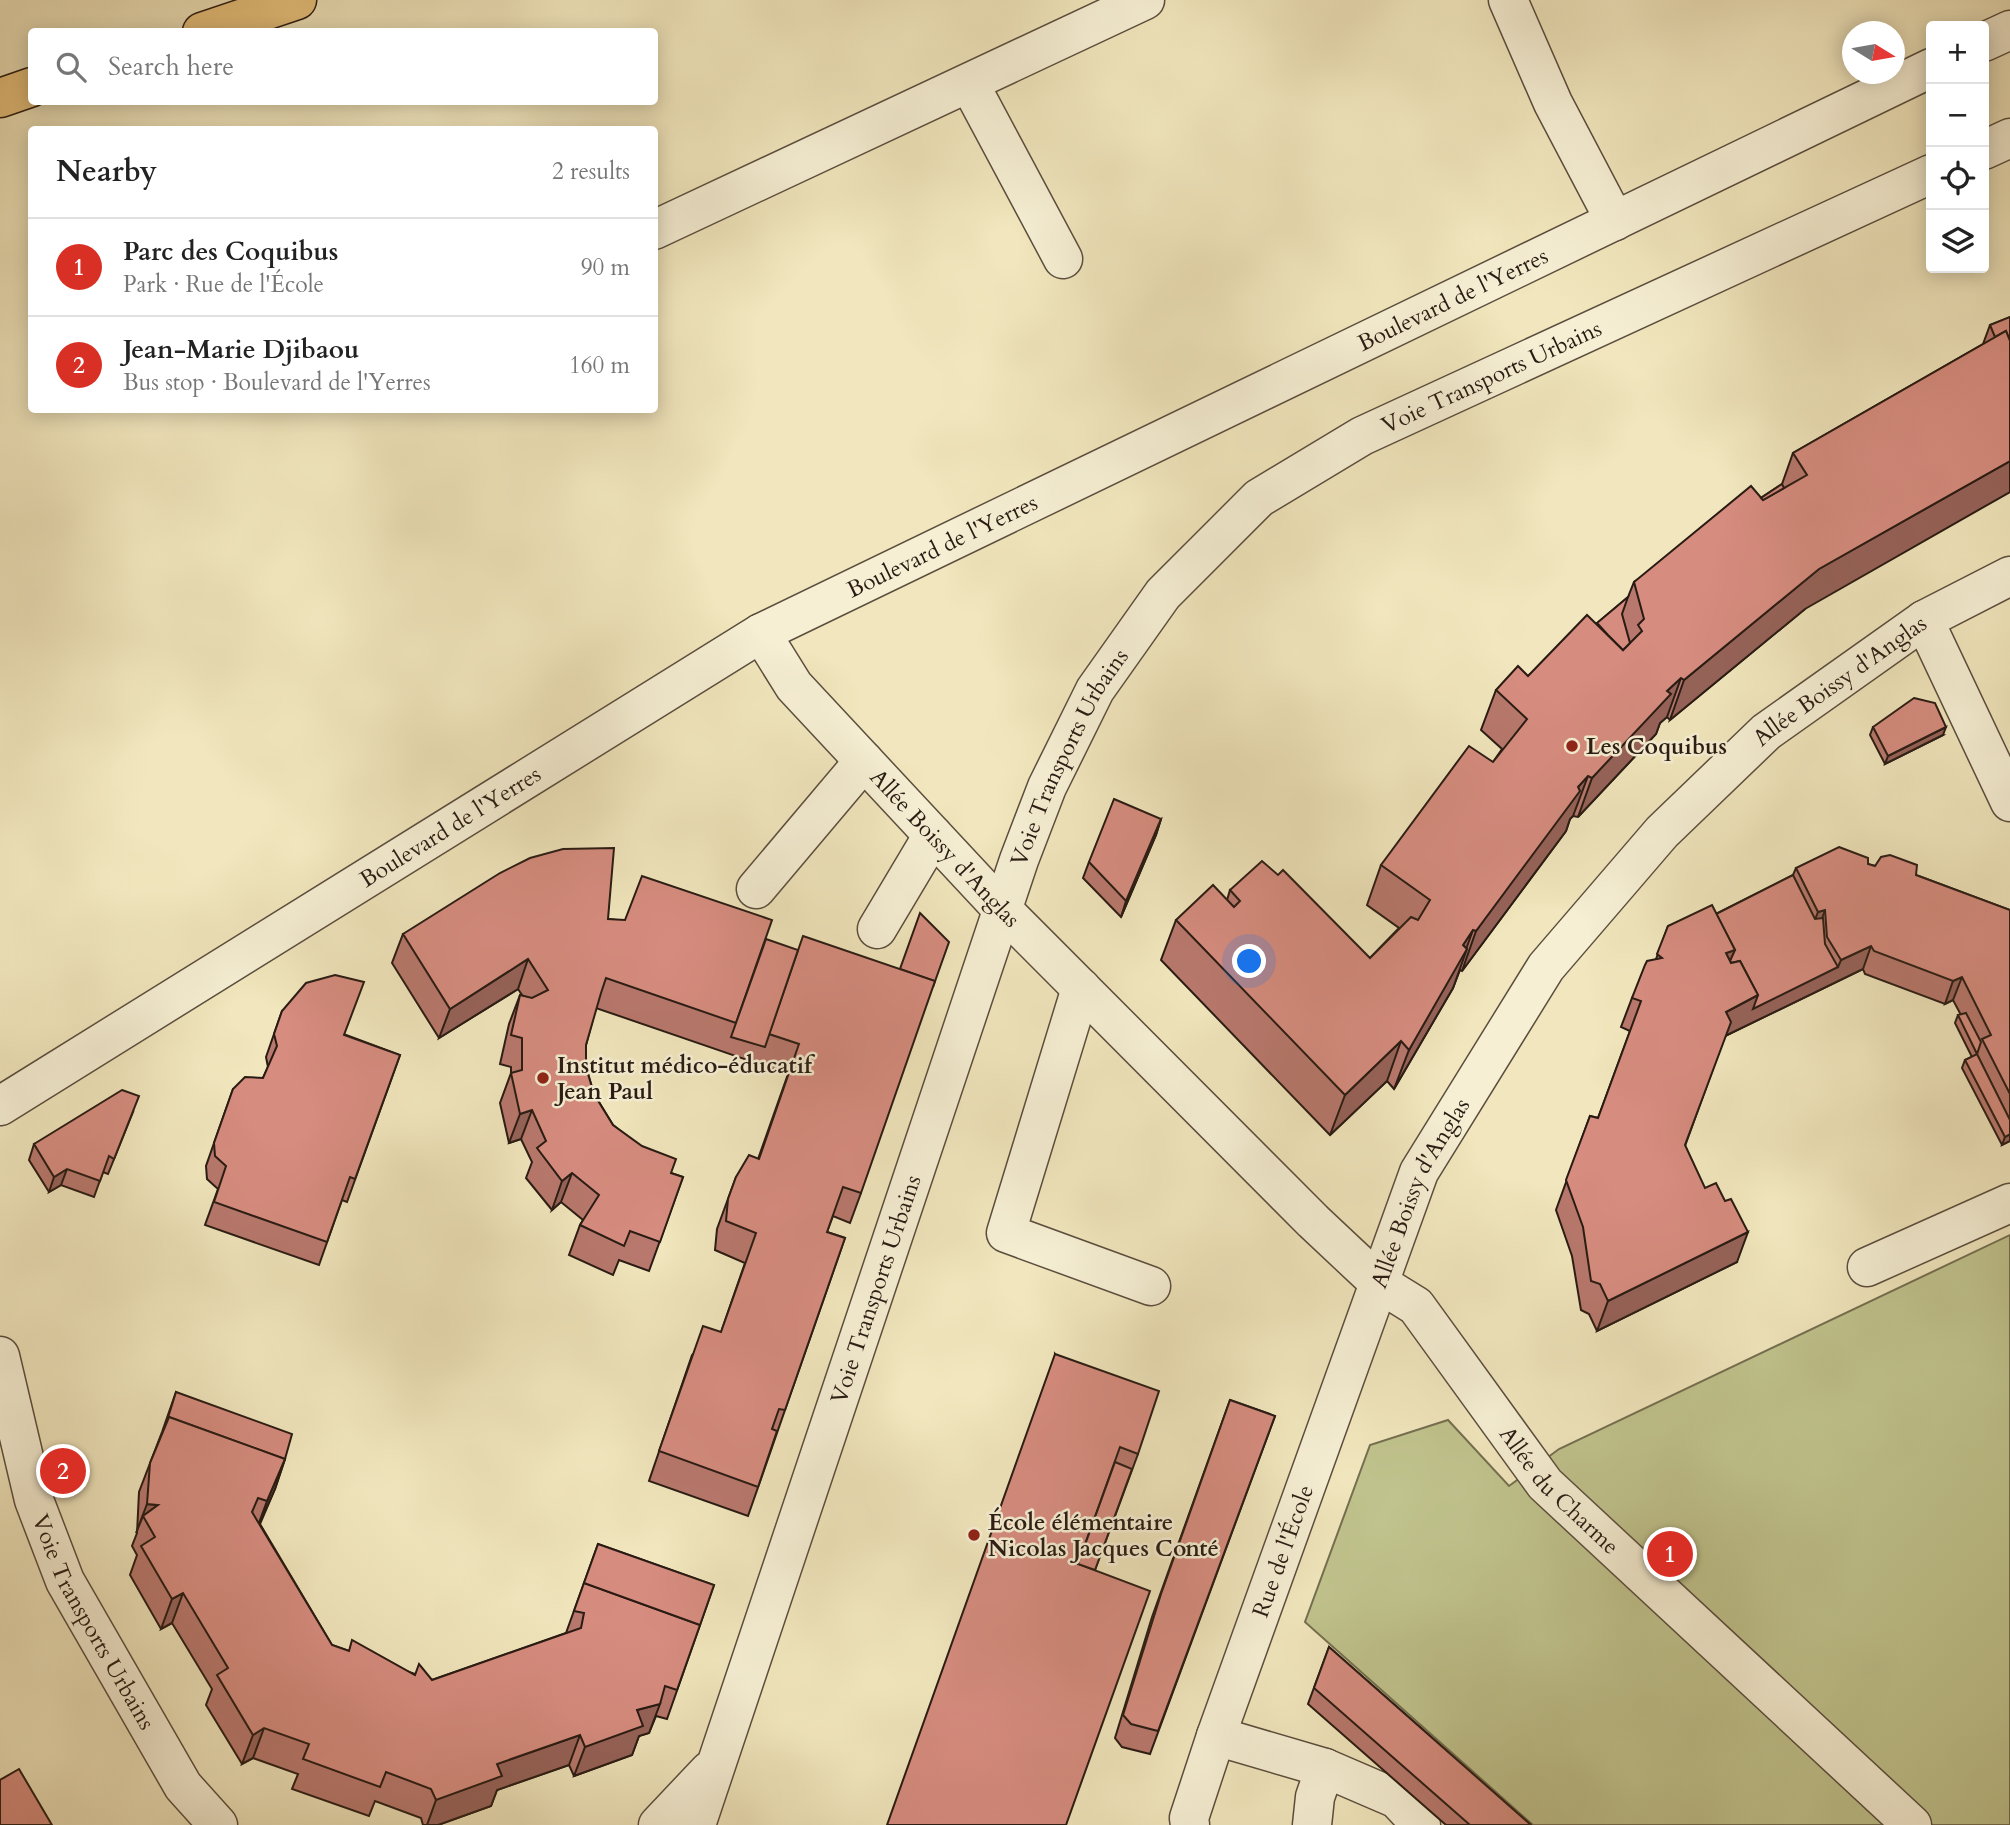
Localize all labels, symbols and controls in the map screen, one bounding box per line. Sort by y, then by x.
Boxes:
north arrow [1842,21,1905,84]
map controls [1926,21,1989,273]
button: + [1926,21,1989,84]
search box [28,28,658,105]
icon: search [52,48,90,86]
text: Search here [108,49,234,84]
button: − [1926,84,1989,147]
button: locate [1926,147,1989,210]
text: Nearby [56,151,157,192]
text: 2 results [552,156,630,187]
button: layers [1926,210,1989,273]
text: Parc des Coquibus [123,234,338,269]
street label: Boulevard de l'Yerres [1352,240,1553,359]
text: 1 [73,252,85,283]
text: 90 m [581,252,630,283]
text: Park · Rue de l'École [123,269,324,300]
street label: Voie Transports Urbains [1376,313,1607,441]
text: Jean-Marie Djibaou [123,332,359,367]
text: 2 [73,350,85,381]
text: 160 m [569,350,630,381]
text: Bus stop · Boulevard de l'Yerres [123,367,431,398]
street label: Boulevard de l'Yerres [842,487,1043,605]
street label: Allée Boissy d'Anglas [1746,608,1933,753]
street label: Voie Transports Urbains [1003,642,1136,871]
place label: Les Coquibus [1586,731,1727,762]
marker: Les Coquibus [1564,738,1580,754]
street label: Boulevard de l'Yerres [354,759,547,895]
street label: Allée Boissy d'Anglas [863,762,1027,934]
your location [1232,944,1266,978]
place label: Institut médico-éducatif Jean Paul [554,1050,816,1107]
marker: Institut médico-éducatif Jean Paul [535,1070,551,1086]
street label: Allée Boissy d'Anglas [1363,1092,1477,1292]
street label: Voie Transports Urbains [823,1171,929,1408]
street label: Allée du Charme [1492,1420,1626,1561]
pin: 2 [40,1445,86,1497]
street label: Rue de l'École [1245,1481,1321,1622]
place label: École élémentaire Nicolas Jacques Conté [988,1507,1219,1564]
street label: Voie Transports Urbains [25,1510,162,1735]
marker: École élémentaire Nicolas Jacques Conté [966,1527,982,1543]
pin: 1 [1647,1528,1693,1580]

